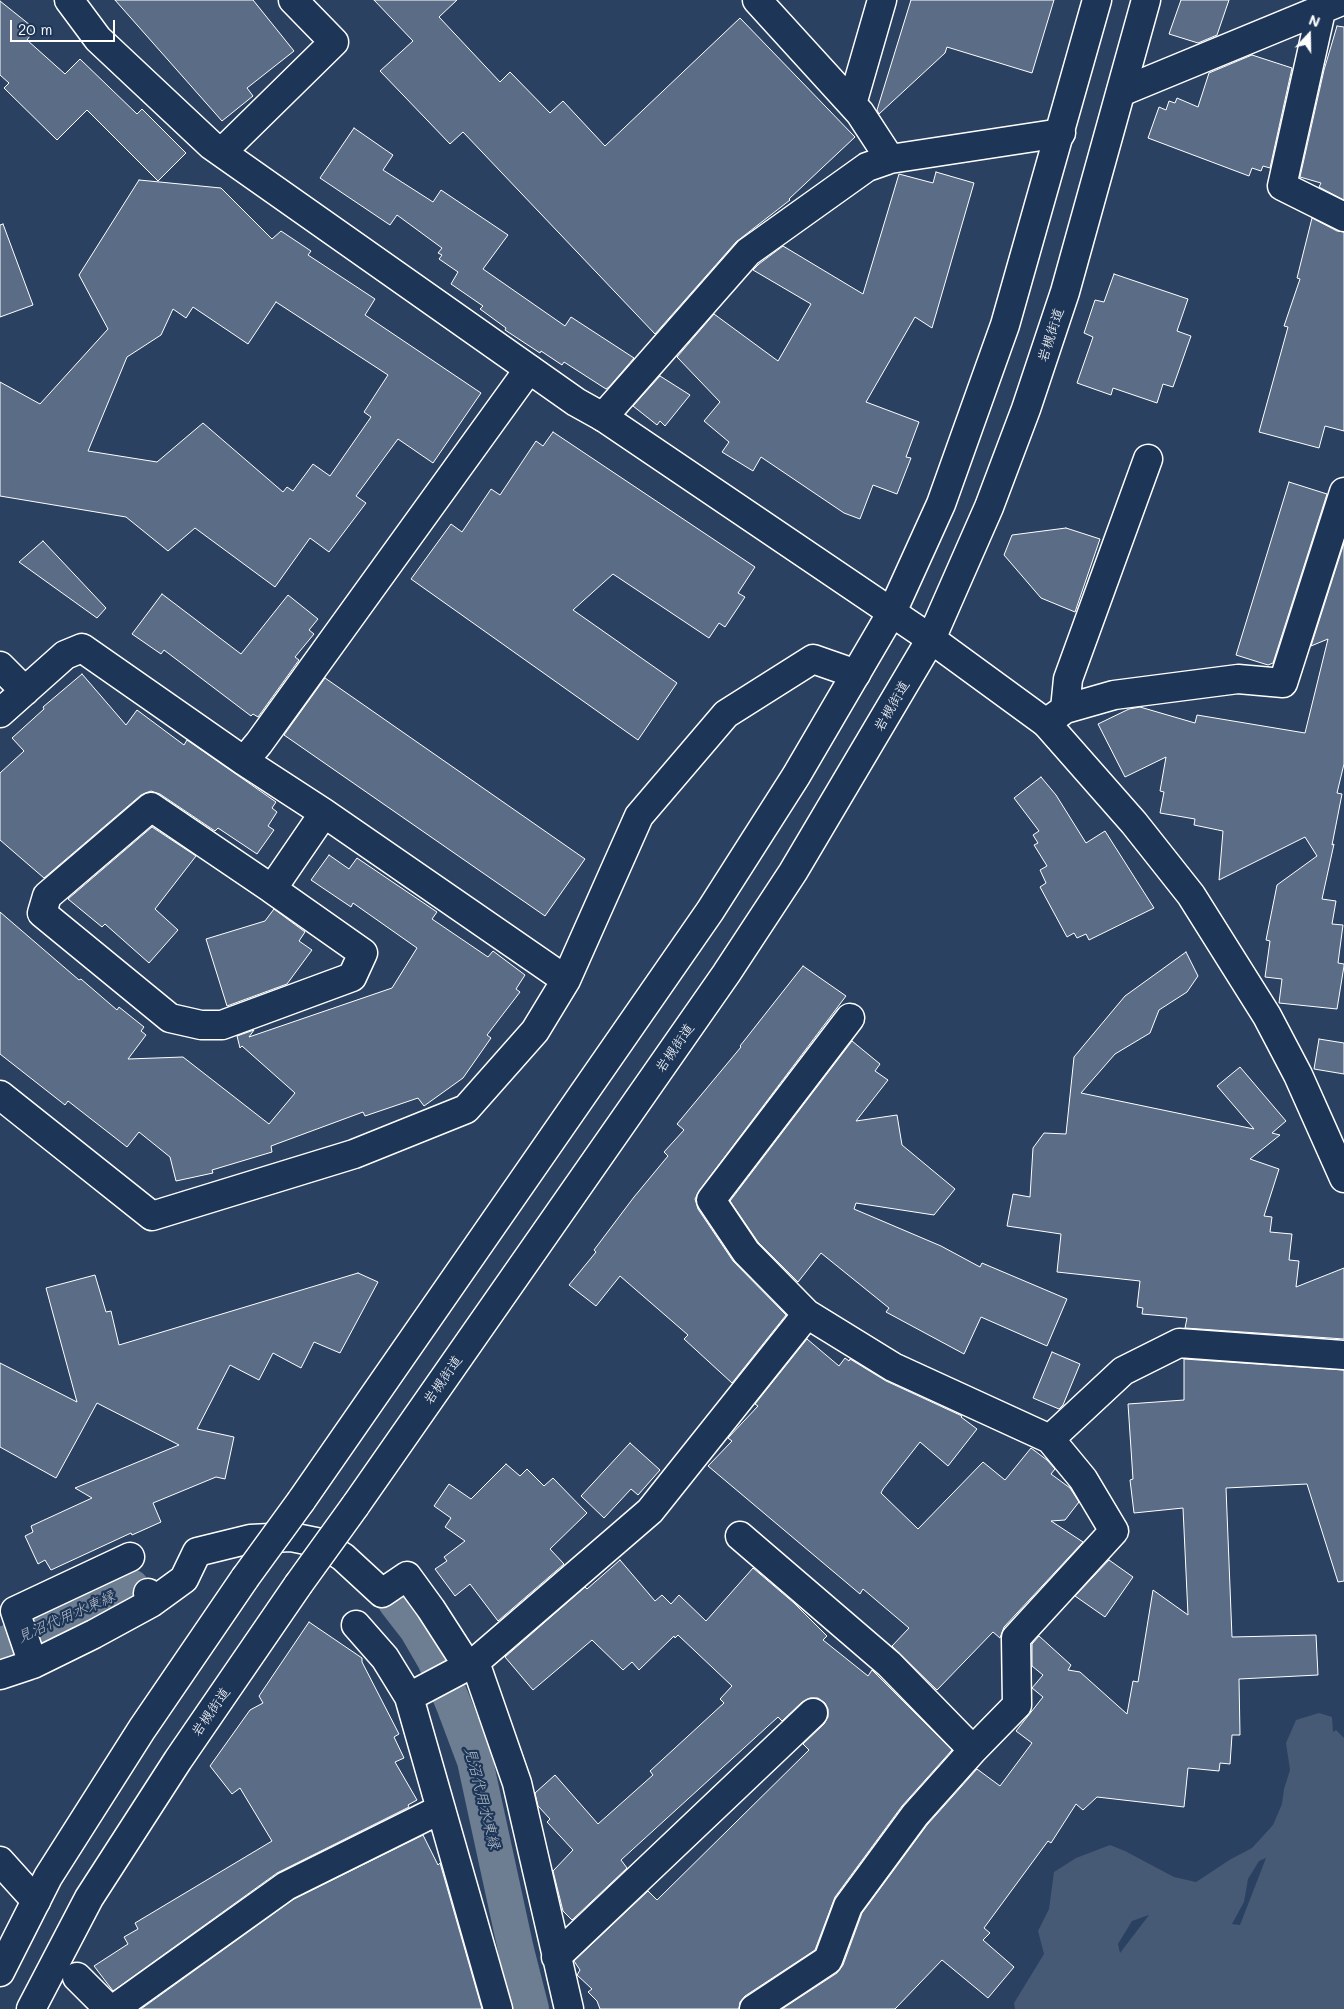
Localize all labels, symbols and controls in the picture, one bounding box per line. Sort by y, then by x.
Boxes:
scale bar [12,10,118,42]
north arrow [1284,10,1334,60]
text: N [1306,10,1323,31]
text: 20 m [18,19,52,39]
street label: 岩槻街道 [1034,306,1068,364]
street label: 岩槻街道 [871,678,913,734]
street label: 岩槻街道 [652,1020,698,1076]
street label: 岩槻街道 [420,1352,466,1408]
water label: 見沼代用水東縁 [14,1587,118,1647]
street label: 岩槻街道 [188,1684,234,1740]
water label: 見沼代用水東縁 [461,1745,503,1851]

